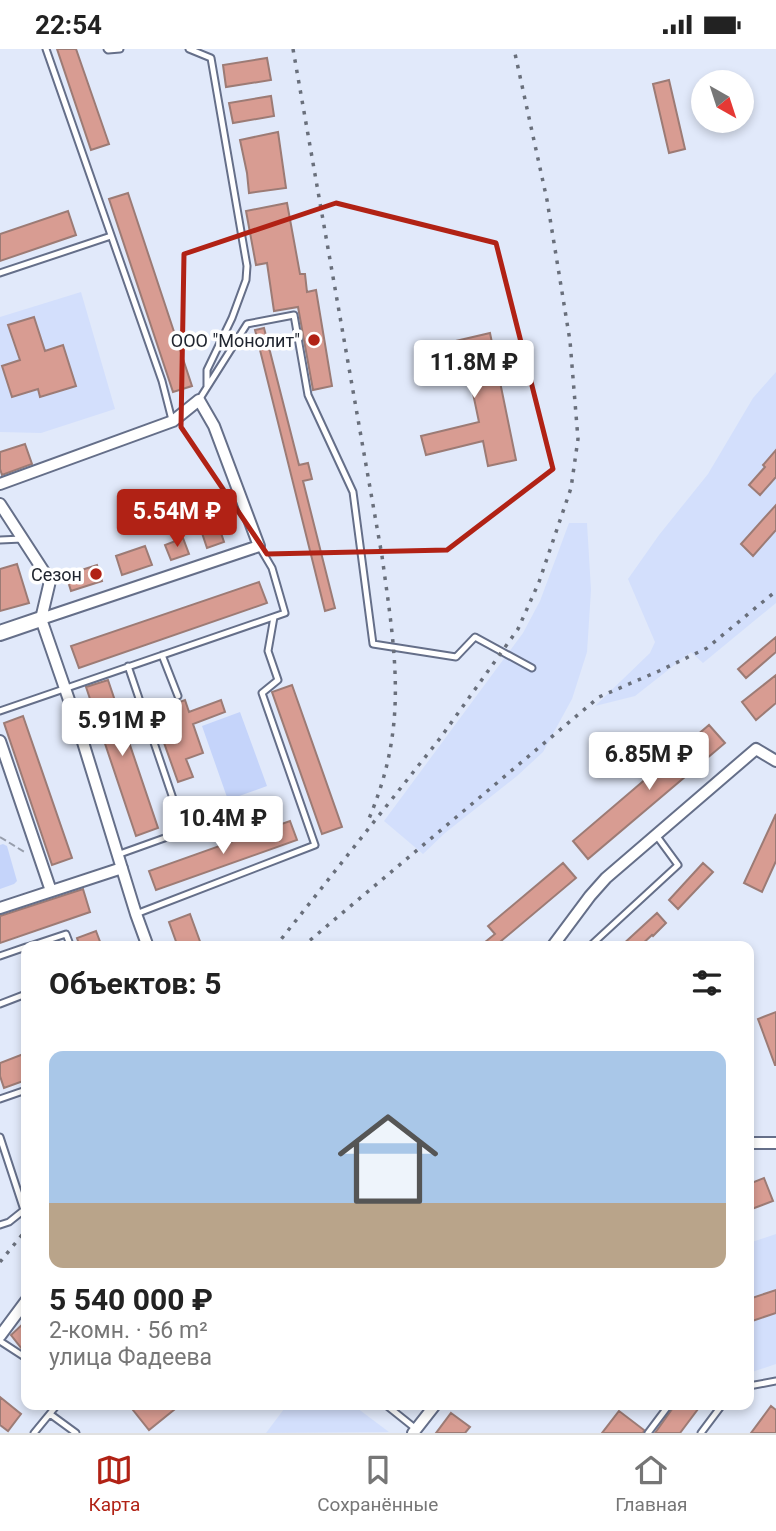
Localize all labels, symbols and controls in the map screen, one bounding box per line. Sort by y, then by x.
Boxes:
text: 22:54 [35,10,102,40]
north arrow [691,70,754,133]
map controls [691,70,754,133]
place label: ООО "Монолит" [171,330,300,351]
marker: ООО "Монолит" [306,332,322,348]
pin: 11.8M ₽ [409,341,539,400]
text: 11.8M ₽ [430,349,518,376]
pin: 5.54M ₽ [112,489,242,549]
text: 5.54M ₽ [133,498,221,525]
place label: Сезон [31,564,82,585]
marker: Сезон [88,566,104,582]
pin: 5.91M ₽ [57,699,187,758]
text: 5.91M ₽ [78,707,166,734]
pin: 6.85M ₽ [584,733,714,792]
text: 6.85M ₽ [605,741,693,768]
pin: 10.4M ₽ [158,797,288,856]
text: 10.4M ₽ [179,805,267,832]
icon: filters [688,964,726,1002]
text: Объектов: 5 [49,966,221,1001]
icon: home [325,1096,451,1222]
text: 5 540 000 ₽ [49,1282,213,1317]
text: 2-комн. · 56 m² [49,1317,208,1344]
text: улица Фадеева [49,1344,212,1371]
tab: Карта [88,1451,140,1516]
tab: Сохранённые [317,1451,438,1516]
tab: Главная [615,1451,688,1516]

